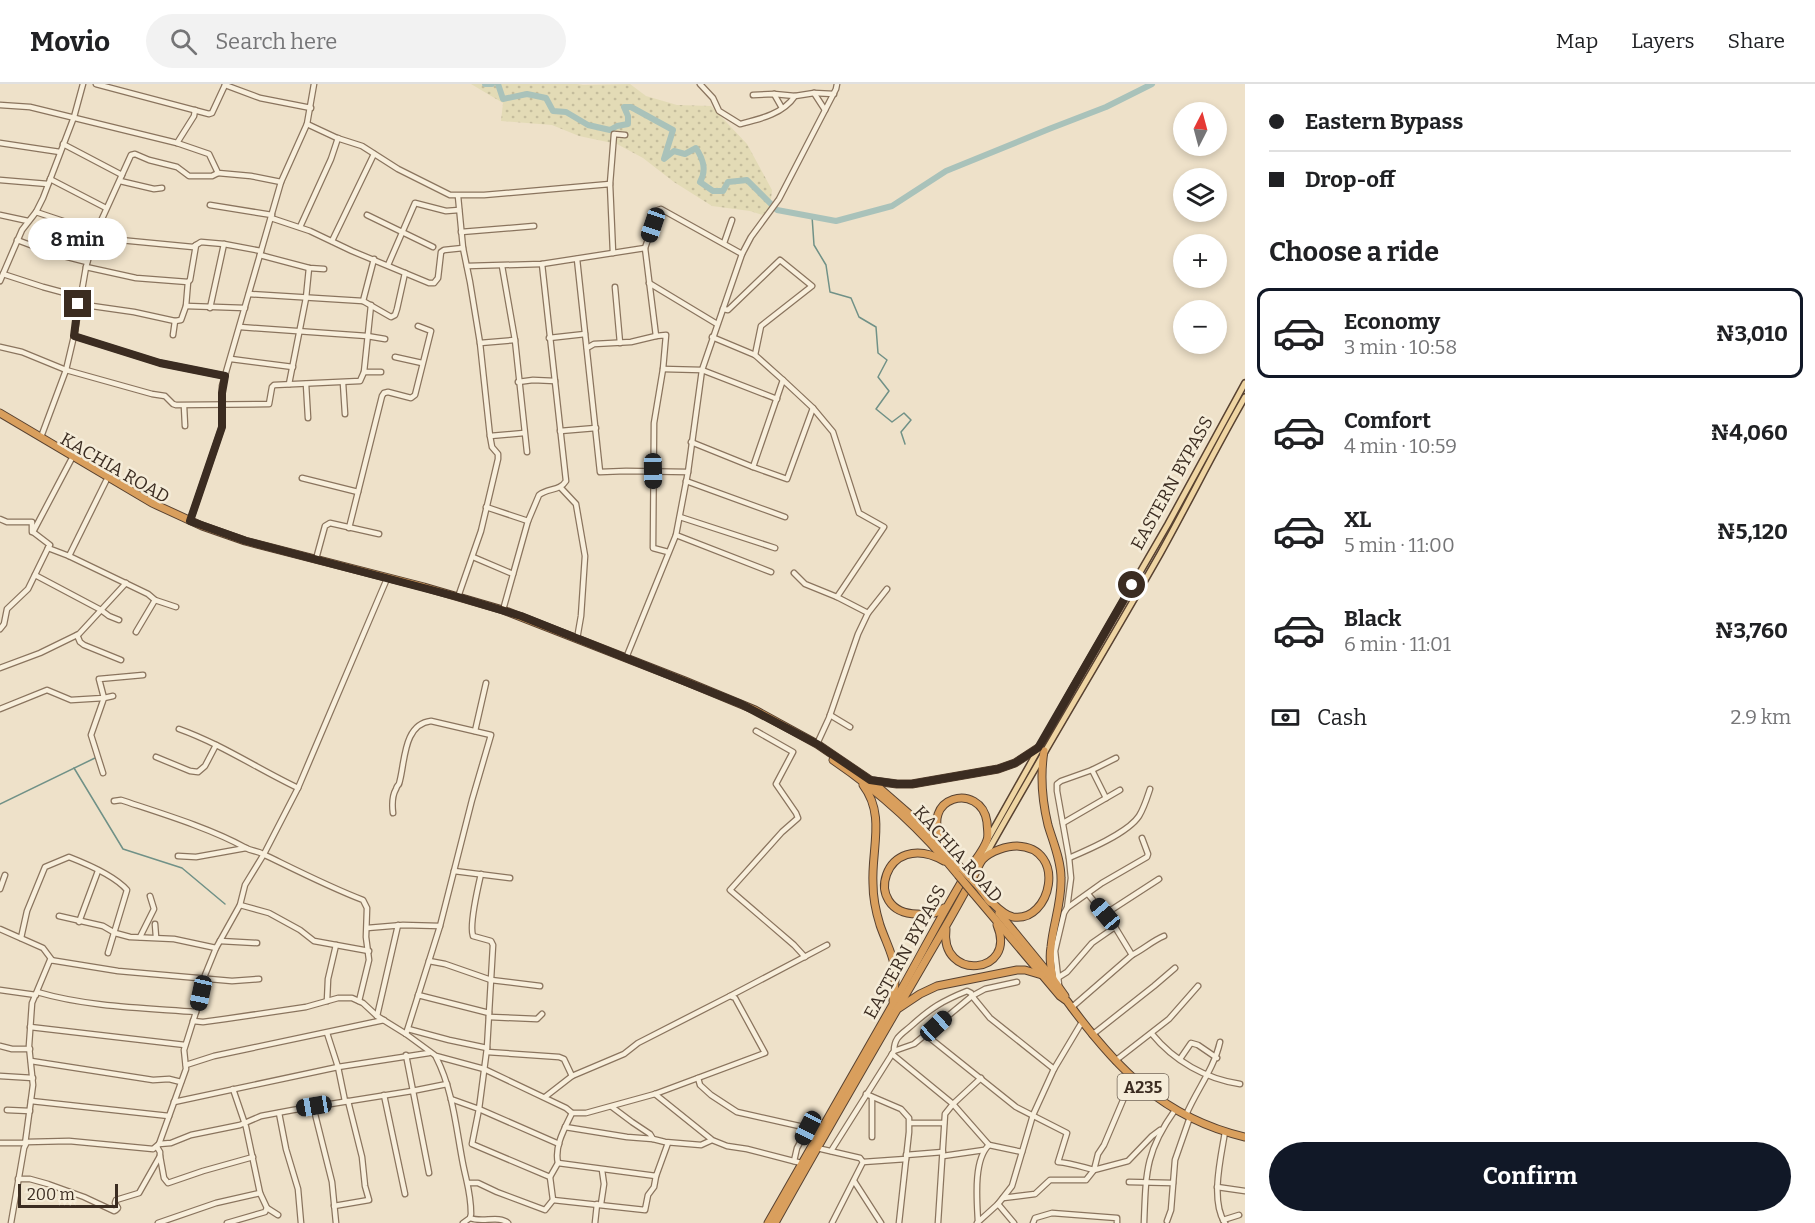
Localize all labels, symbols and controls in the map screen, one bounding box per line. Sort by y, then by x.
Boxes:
search box [146,14,566,68]
text: Movio [30,25,110,58]
icon: search [167,25,200,58]
text: Search here [215,28,337,55]
text: Map [1556,28,1598,54]
text: Layers [1631,28,1695,54]
text: Share [1728,28,1785,54]
north arrow [1173,102,1227,156]
map controls [1173,102,1227,354]
text: Eastern Bypass [1305,108,1463,135]
text: Drop-off [1305,166,1395,193]
button: layers [1173,168,1227,222]
car [639,205,667,245]
callout: 8 min [28,217,128,259]
text: 8 min [51,227,104,251]
button: + [1173,234,1227,288]
text: Choose a ride [1269,236,1439,268]
route end [64,290,91,317]
button: − [1173,300,1227,354]
icon: car [1272,306,1326,360]
text: Economy [1344,308,1440,335]
text: ₦3,010 [1716,320,1788,347]
text: 3 min · 10:58 [1344,335,1457,359]
icon: car [1272,405,1326,459]
text: Comfort [1344,407,1431,434]
street label: EASTERN BYPASS [1126,412,1218,554]
text: ₦4,060 [1711,419,1788,446]
street label: KACHIA ROAD [56,428,174,508]
text: 4 min · 10:59 [1344,434,1457,458]
car [644,453,662,489]
icon: car [1272,504,1326,558]
text: XL [1344,506,1371,533]
text: ₦5,120 [1717,518,1788,545]
text: 5 min · 11:00 [1344,533,1455,557]
route start [1118,571,1145,598]
icon: car [1272,603,1326,657]
text: Black [1344,605,1401,632]
text: ₦3,760 [1715,617,1788,644]
text: 6 min · 11:01 [1344,632,1451,656]
icon: cash [1269,701,1302,734]
text: Cash [1317,704,1367,731]
text: 2.9 km [1730,705,1791,729]
street label: KACHIA ROAD [909,801,1007,907]
street label: EASTERN BYPASS [859,881,951,1023]
car [1087,894,1123,934]
car [188,974,214,1012]
car [917,1007,955,1045]
road number: A235 [1118,1074,1168,1100]
car [295,1094,333,1118]
car [792,1108,824,1148]
button: Confirm [1269,1142,1791,1211]
scale bar [18,1181,118,1208]
text: 200 m [27,1185,75,1204]

